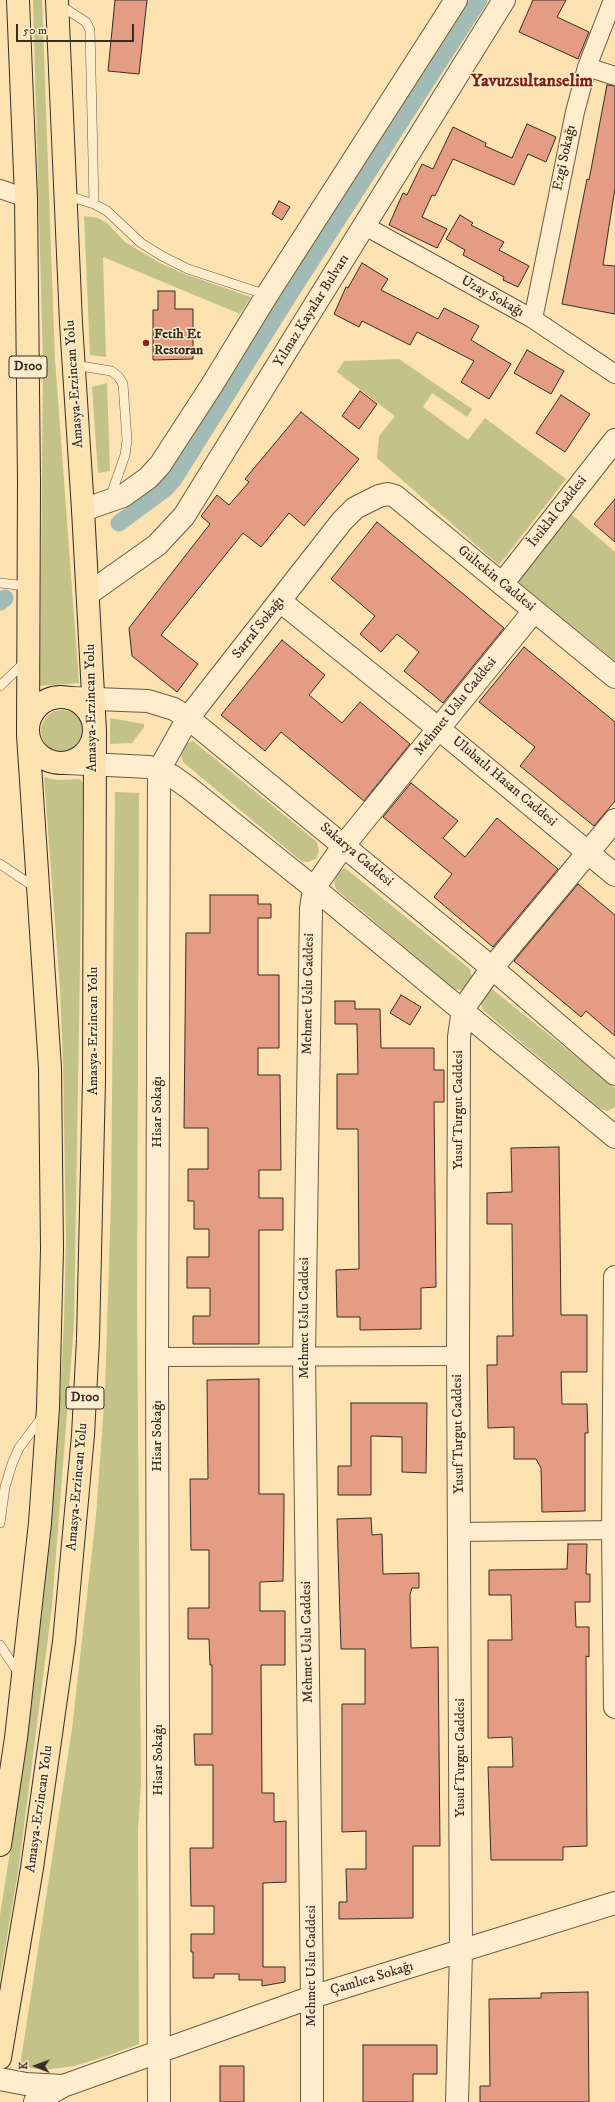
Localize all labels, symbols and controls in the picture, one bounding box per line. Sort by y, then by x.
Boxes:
scale bar [18,16,136,42]
text: 50 m [23,23,47,38]
district label: Yavuzsultanselim [471,71,593,93]
street label: Ezgi Sokağı [550,124,580,192]
street label: Yılmaz Kayalar Bulvarı [271,252,353,370]
street label: Uzay Sokağı [458,273,526,321]
street label: Amasya-Erzincan Yolu [62,319,88,449]
place label: Fetih Et Restoran [154,327,203,360]
marker: Fetih Et Restoran [141,338,151,348]
road number: D100 [9,356,47,378]
street label: İstiklal Caddesi [525,473,591,551]
street label: Gültekin Caddesi [454,543,538,615]
street label: Sarraf Sokağı [229,593,289,663]
street label: Amasya-Erzincan Yolu [82,644,102,772]
street label: Mehmet Uslu Caddesi [411,654,501,760]
street label: Ulubatlı Hasan Caddesi [448,733,560,831]
street label: Sakarya Caddesi [316,820,396,890]
street label: Mehmet Uslu Caddesi [300,933,318,1055]
street label: Amasya-Erzincan Yolu [86,967,102,1095]
street label: Yusuf Turgut Caddesi [451,1050,467,1170]
street label: Hisar Sokağı [150,1076,166,1148]
street label: Mehmet Uslu Caddesi [297,1257,313,1379]
street label: Yusuf Turgut Caddesi [450,1374,468,1494]
road number: D100 [66,1387,104,1409]
street label: Hisar Sokağı [150,1400,166,1472]
street label: Amasya-Erzincan Yolu [64,1422,92,1552]
street label: Mehmet Uslu Caddesi [299,1581,317,1703]
street label: Yusuf Turgut Caddesi [453,1698,469,1818]
street label: Hisar Sokağı [151,1724,167,1796]
street label: Amasya-Erzincan Yolu [23,1744,57,1874]
street label: Mehmet Uslu Caddesi [304,1905,320,2027]
street label: Çamlıca Sokağı [328,1958,416,2000]
north arrow [16,2046,56,2086]
text: K [17,2062,31,2070]

